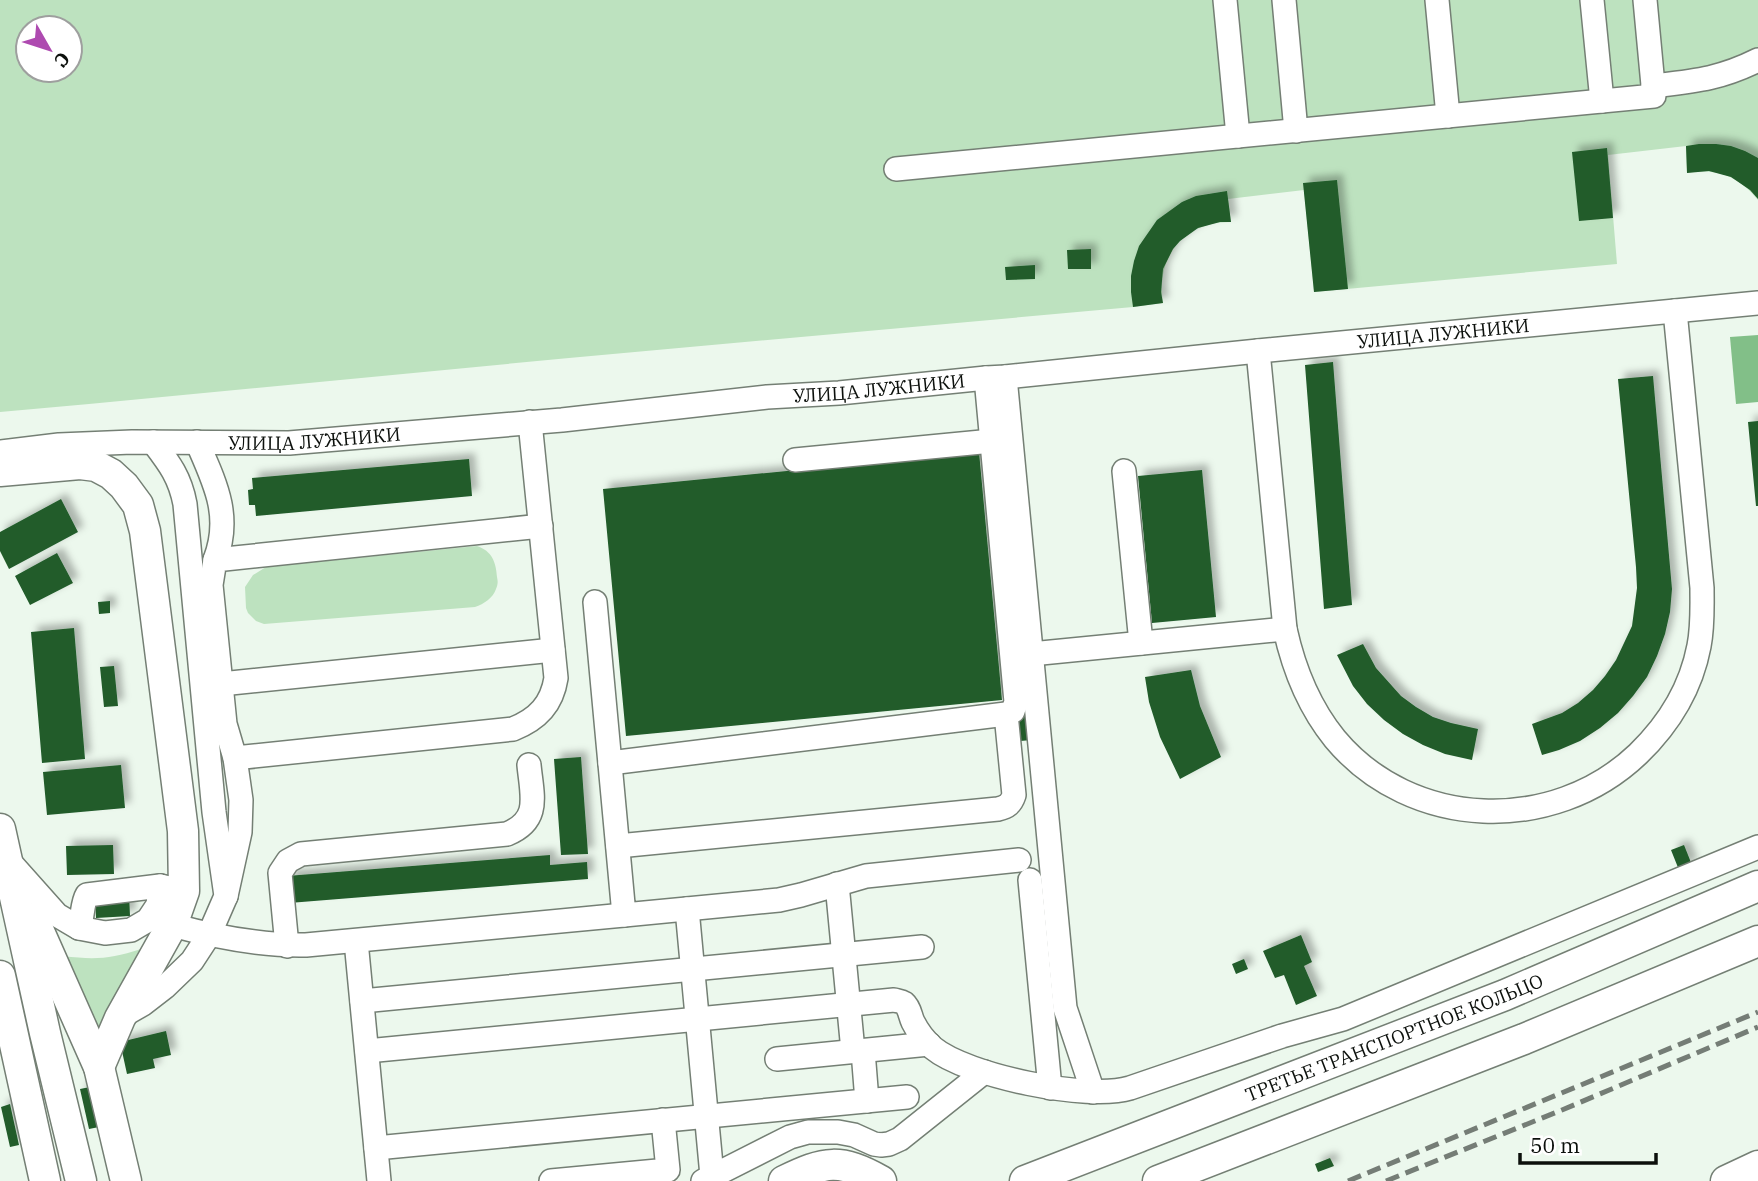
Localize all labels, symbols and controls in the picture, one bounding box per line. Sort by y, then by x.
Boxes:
north arrow [14,14,84,84]
text: С [49,47,76,72]
street label: УЛИЦА ЛУЖНИКИ [1356,313,1530,353]
street label: УЛИЦА ЛУЖНИКИ [792,368,966,408]
street label: УЛИЦА ЛУЖНИКИ [228,422,402,455]
street label: ТРЕТЬЕ ТРАНСПОРТНОЕ КОЛЬЦО [1242,968,1547,1107]
scale bar [1520,1122,1656,1166]
text: 50 m [1530,1131,1580,1159]

